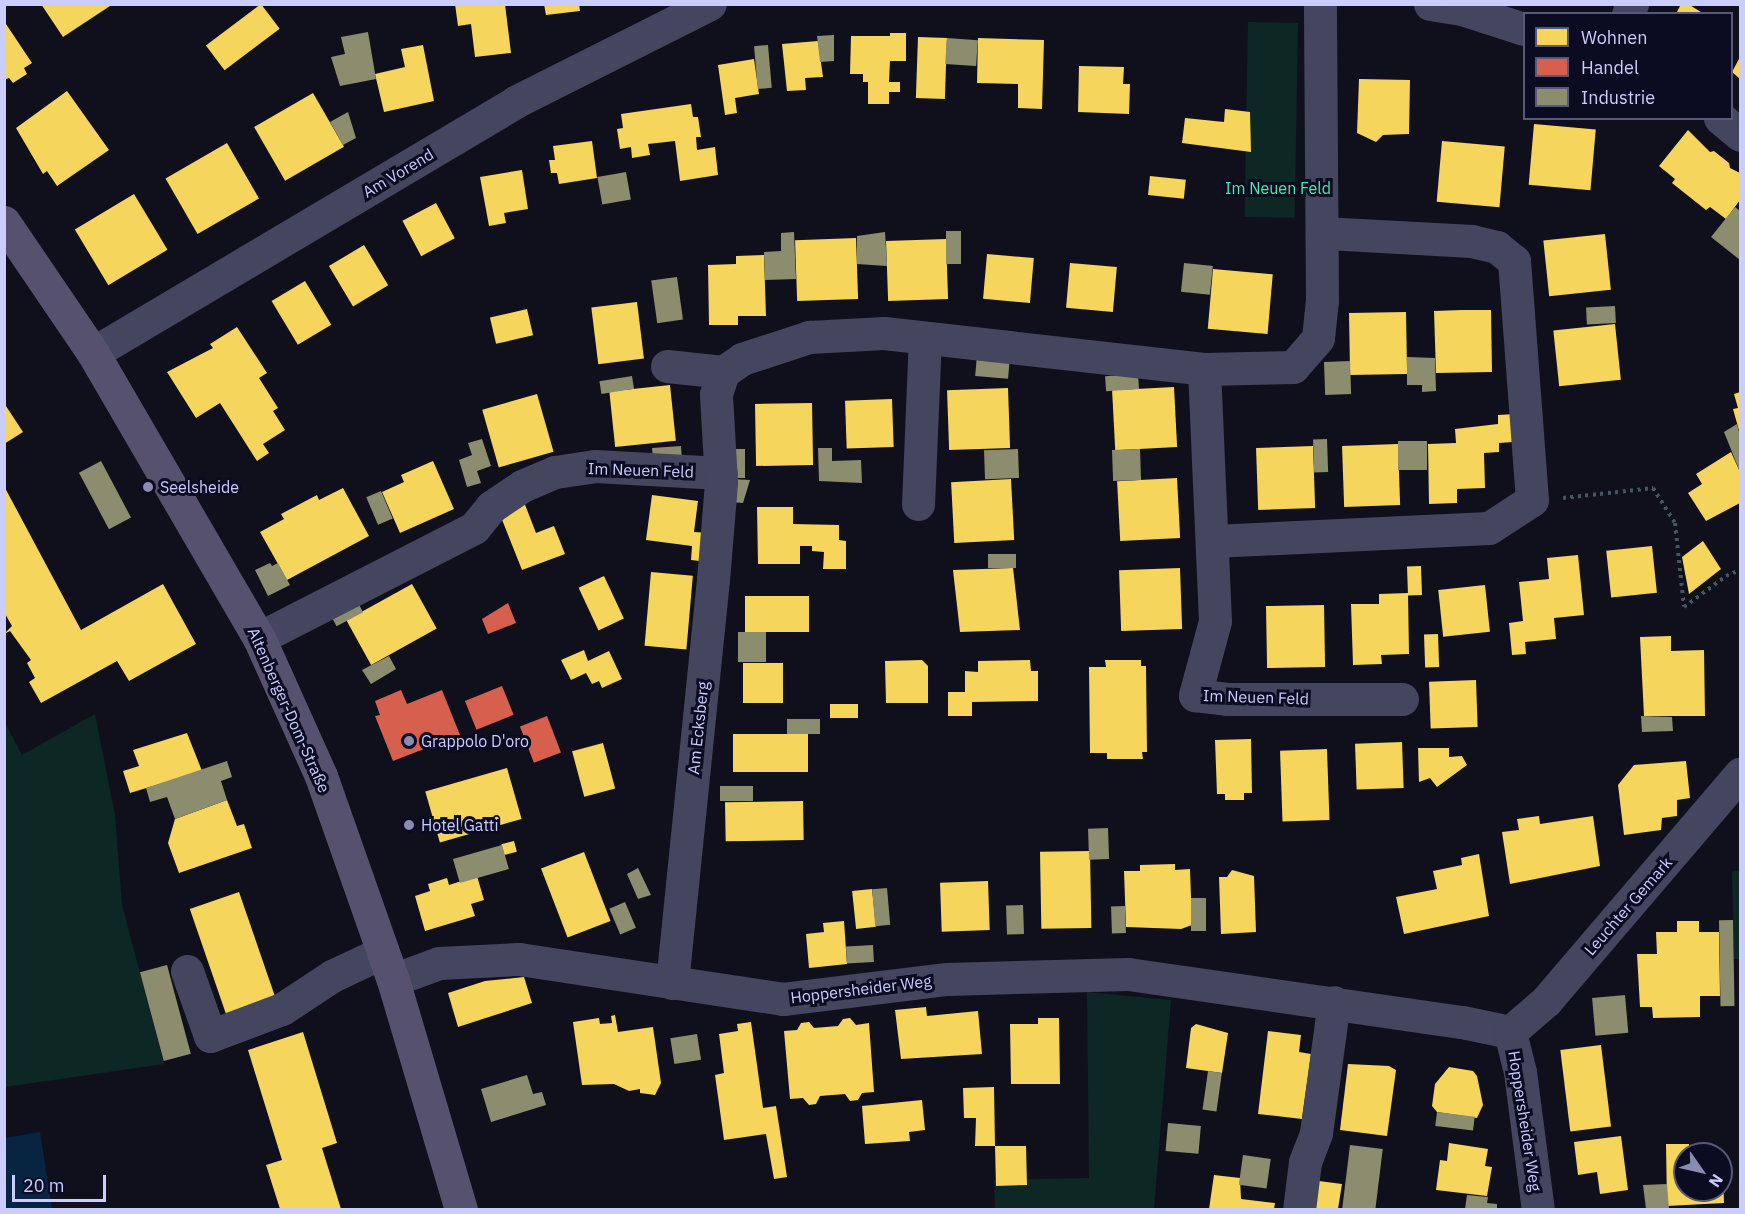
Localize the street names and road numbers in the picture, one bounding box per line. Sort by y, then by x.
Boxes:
street label: Am Vorend [359,144,437,202]
street label: Im Neuen Feld [588,459,694,481]
street label: Altenberger-Dom-Straße [244,625,334,795]
street label: Am Ecksberg [684,681,712,775]
street label: Im Neuen Feld [1203,686,1309,708]
street label: Leuchter Gemark [1580,853,1676,959]
street label: Hoppersheider Weg [789,971,933,1007]
street label: Hoppersheider Weg [1504,1049,1546,1193]

